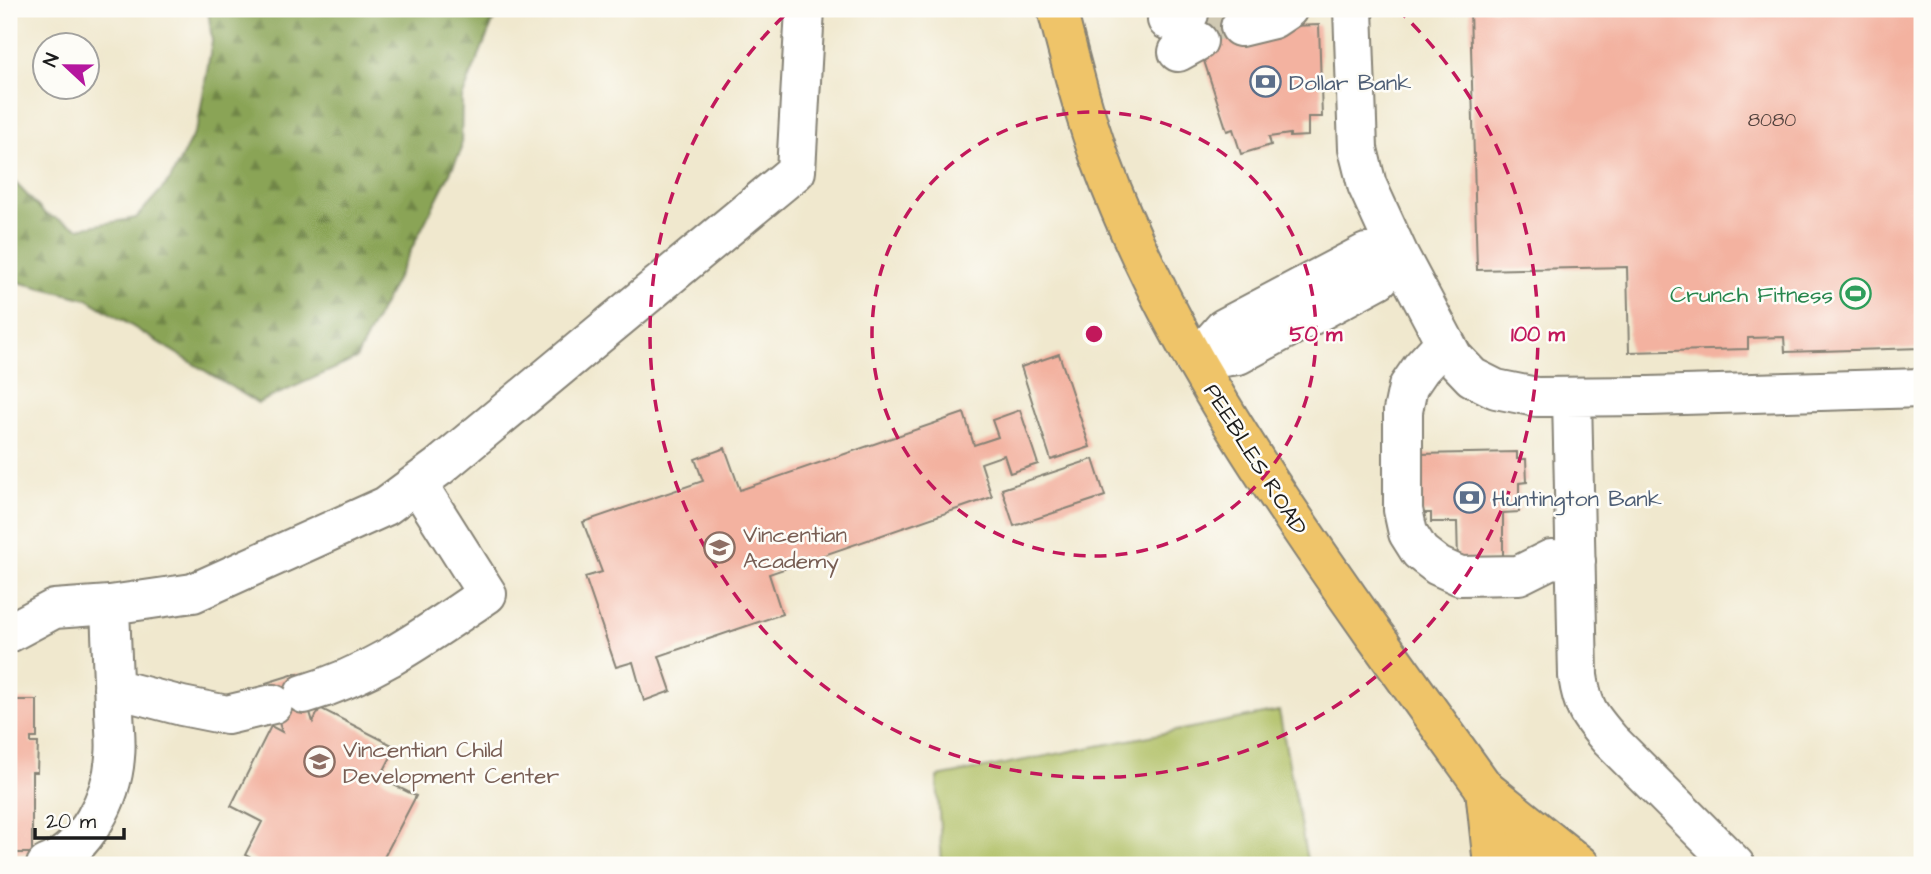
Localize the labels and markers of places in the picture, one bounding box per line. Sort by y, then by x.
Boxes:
bank icon: Dollar Bank [1249,65,1283,99]
place label: Dollar Bank [1289,67,1411,99]
sports icon: Crunch Fitness [1839,277,1873,311]
place label: Crunch Fitness [1670,279,1833,311]
centre of rings [1082,322,1106,346]
bank icon: Huntington Bank [1452,481,1486,515]
place label: Huntington Bank [1492,483,1662,516]
place label: Vincentian Academy [743,519,847,578]
school or university icon: Vincentian Academy [703,530,737,564]
place label: Vincentian Child Development Center [343,734,559,792]
school or university icon: Vincentian Child Development Center [303,745,337,779]

